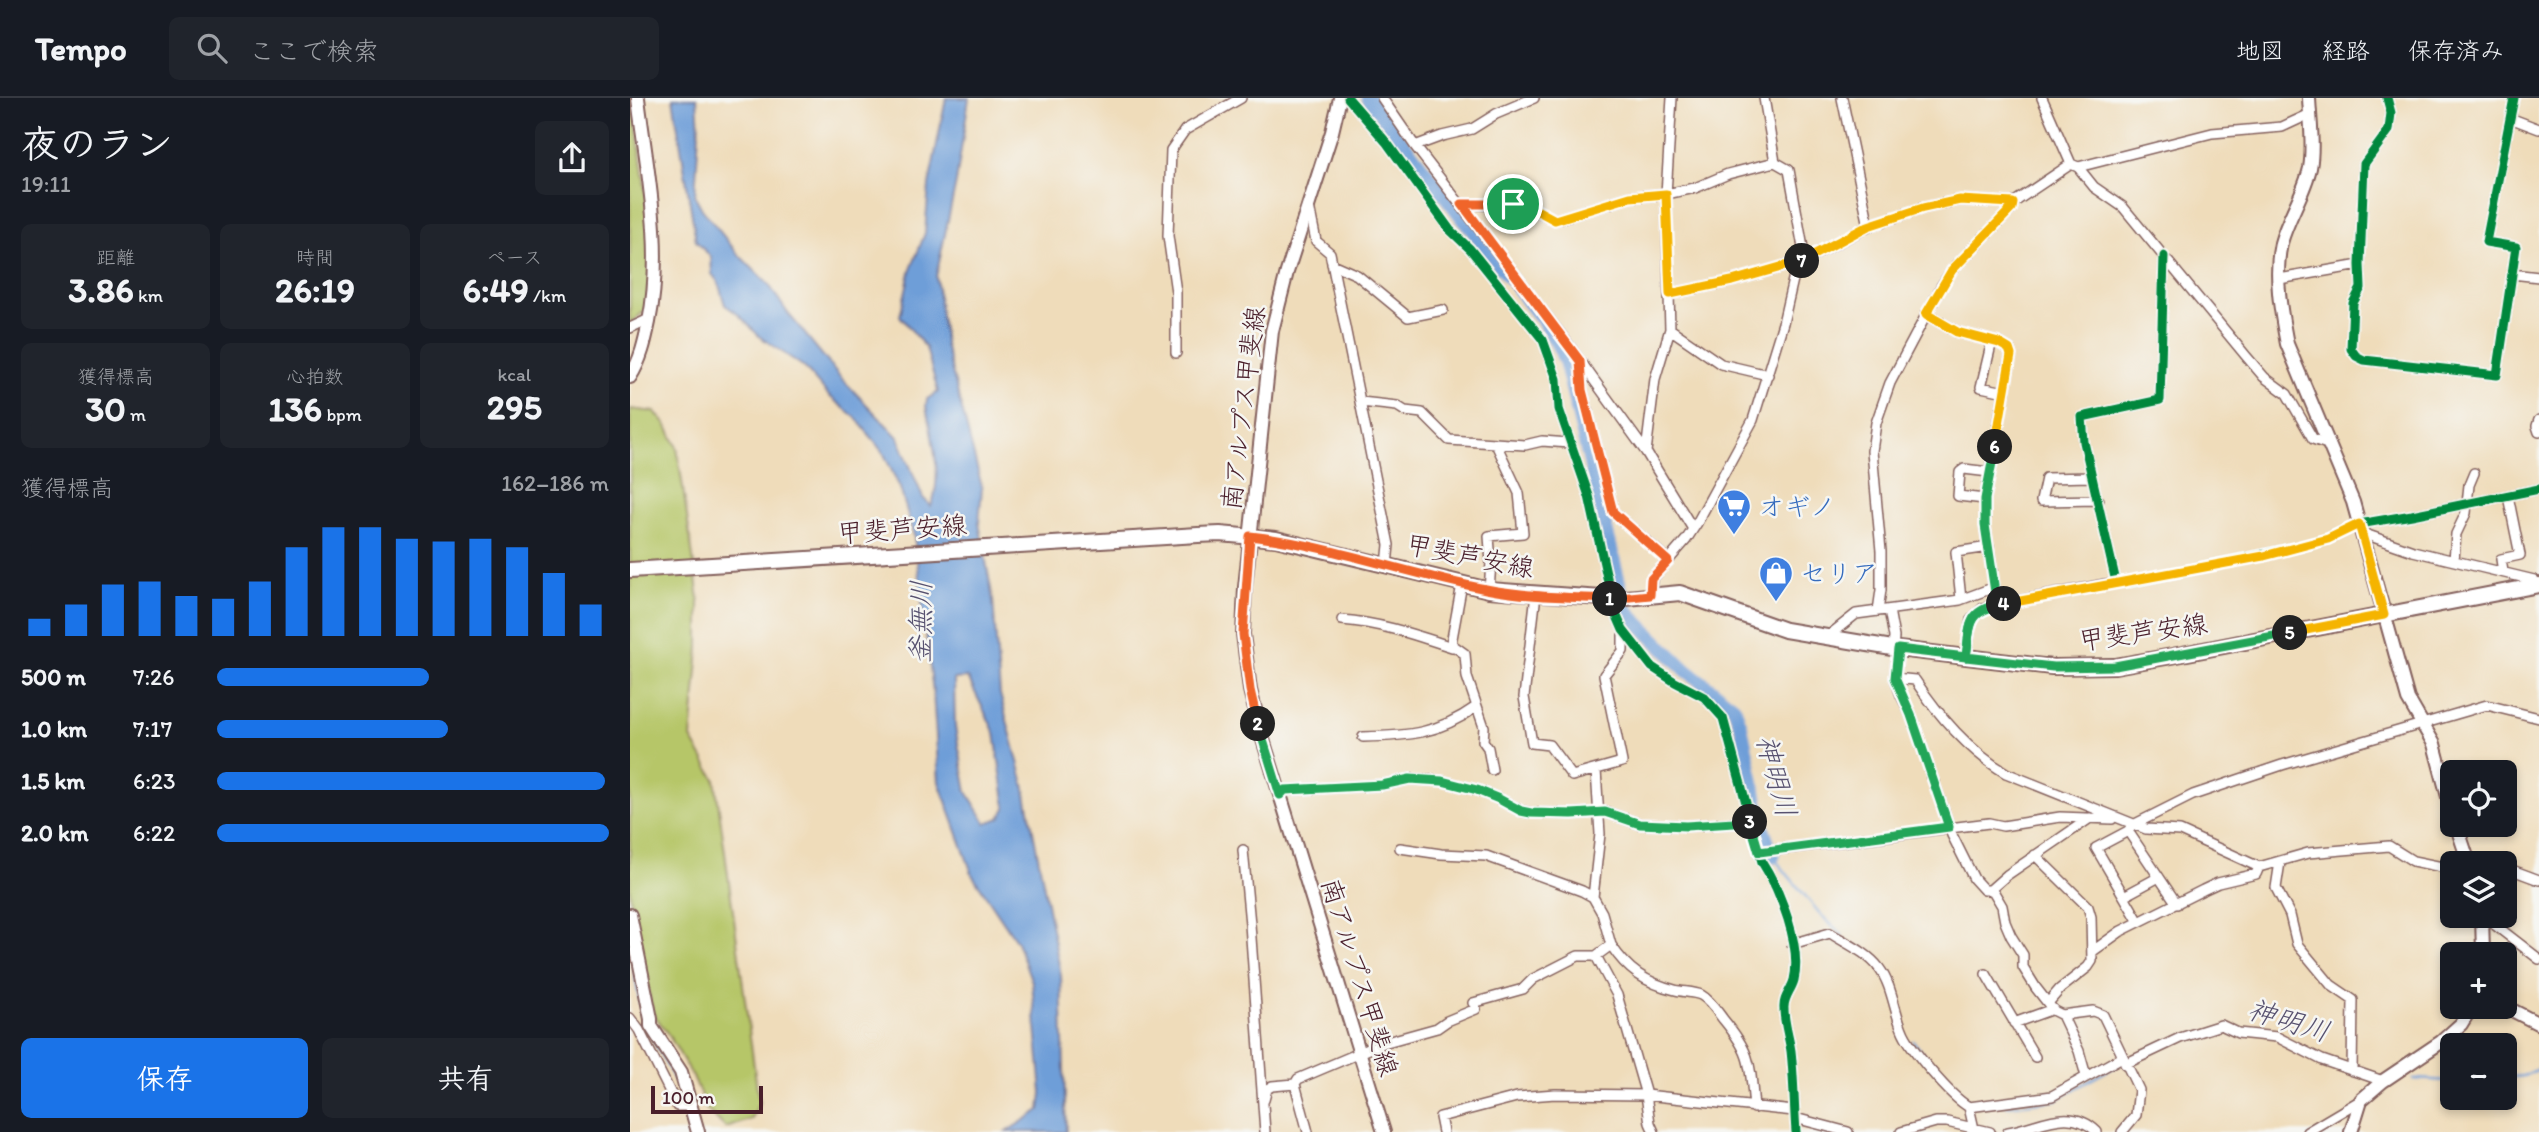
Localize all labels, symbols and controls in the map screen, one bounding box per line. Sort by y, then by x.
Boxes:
search box [169,17,659,80]
text: Tempo [35,29,127,68]
icon: search [193,29,231,67]
text: ここで検索 [249,35,379,67]
text: 地図 [2236,36,2284,65]
text: 経路 [2322,36,2370,65]
text: 保存済み [2408,36,2504,65]
text: 夜のラン [21,121,173,167]
button: share [535,121,609,195]
text: 19:11 [21,170,71,198]
pin [1483,174,1543,234]
icon: arrive [1494,185,1532,223]
pin: 7 [1784,244,1820,278]
text: 距離 [97,246,135,269]
text: 時間 [296,246,334,269]
text: ペース [486,246,542,269]
text: 7 [1797,249,1806,272]
text: 3.86 [68,269,134,311]
text: 26:19 [275,269,355,311]
text: 6:49 [462,269,529,311]
text: km [134,284,163,307]
text: /km [529,284,566,307]
street label: 南アルプス甲斐線 [1215,304,1271,512]
text: kcal [497,363,531,386]
text: 獲得標高 [78,365,154,388]
text: 心拍数 [286,365,344,388]
text: 295 [487,386,542,428]
text: 30 [85,388,126,430]
text: 136 [268,388,322,430]
text: m [126,403,146,426]
text: bpm [322,403,362,426]
pin: 6 [1978,430,2012,464]
text: 6 [1989,435,2000,458]
text: 162–186 m [501,469,609,497]
text: 獲得標高 [21,474,113,502]
supermarket icon: オギノ [1715,487,1753,536]
place label: オギノ [1758,490,1835,522]
street label: 甲斐芦安線 [836,509,968,549]
street label: 甲斐芦安線 [1403,528,1537,584]
shop icon: セリア [1757,554,1795,603]
place label: セリア [1800,557,1878,589]
water label: 釜無川 [902,580,938,664]
pin: 1 [1592,582,1628,616]
text: 1 [1605,587,1614,610]
pin: 4 [1986,587,2022,622]
text: 4 [1998,592,2009,615]
street label: 甲斐芦安線 [2076,607,2210,657]
pin: 5 [2272,616,2308,650]
text: 5 [2285,621,2294,644]
text: 500 m [21,663,86,691]
text: 7:26 [133,663,174,691]
pin: 2 [1240,706,1276,742]
text: 2 [1253,712,1263,735]
text: 1.0 km [21,715,87,743]
text: 7:17 [133,715,172,743]
water label: 神明川 [1750,731,1804,821]
map controls [2440,760,2517,1110]
button: locate [2440,760,2517,837]
text: 1.5 km [21,767,85,795]
text: 6:23 [133,767,175,795]
pin: 3 [1732,804,1768,840]
text: 3 [1744,810,1755,833]
text: 2.0 km [21,819,89,847]
text: 6:22 [133,819,175,847]
button: layers [2440,851,2517,928]
street label: 南アルプス甲斐線 [1315,874,1405,1080]
button: + [2440,942,2517,1019]
water label: 神明川 [2244,991,2334,1049]
button: − [2440,1033,2517,1110]
button: 保存 [21,1038,308,1118]
button: 共有 [322,1038,609,1118]
scale bar [651,1083,763,1115]
text: 100 m [662,1086,714,1109]

